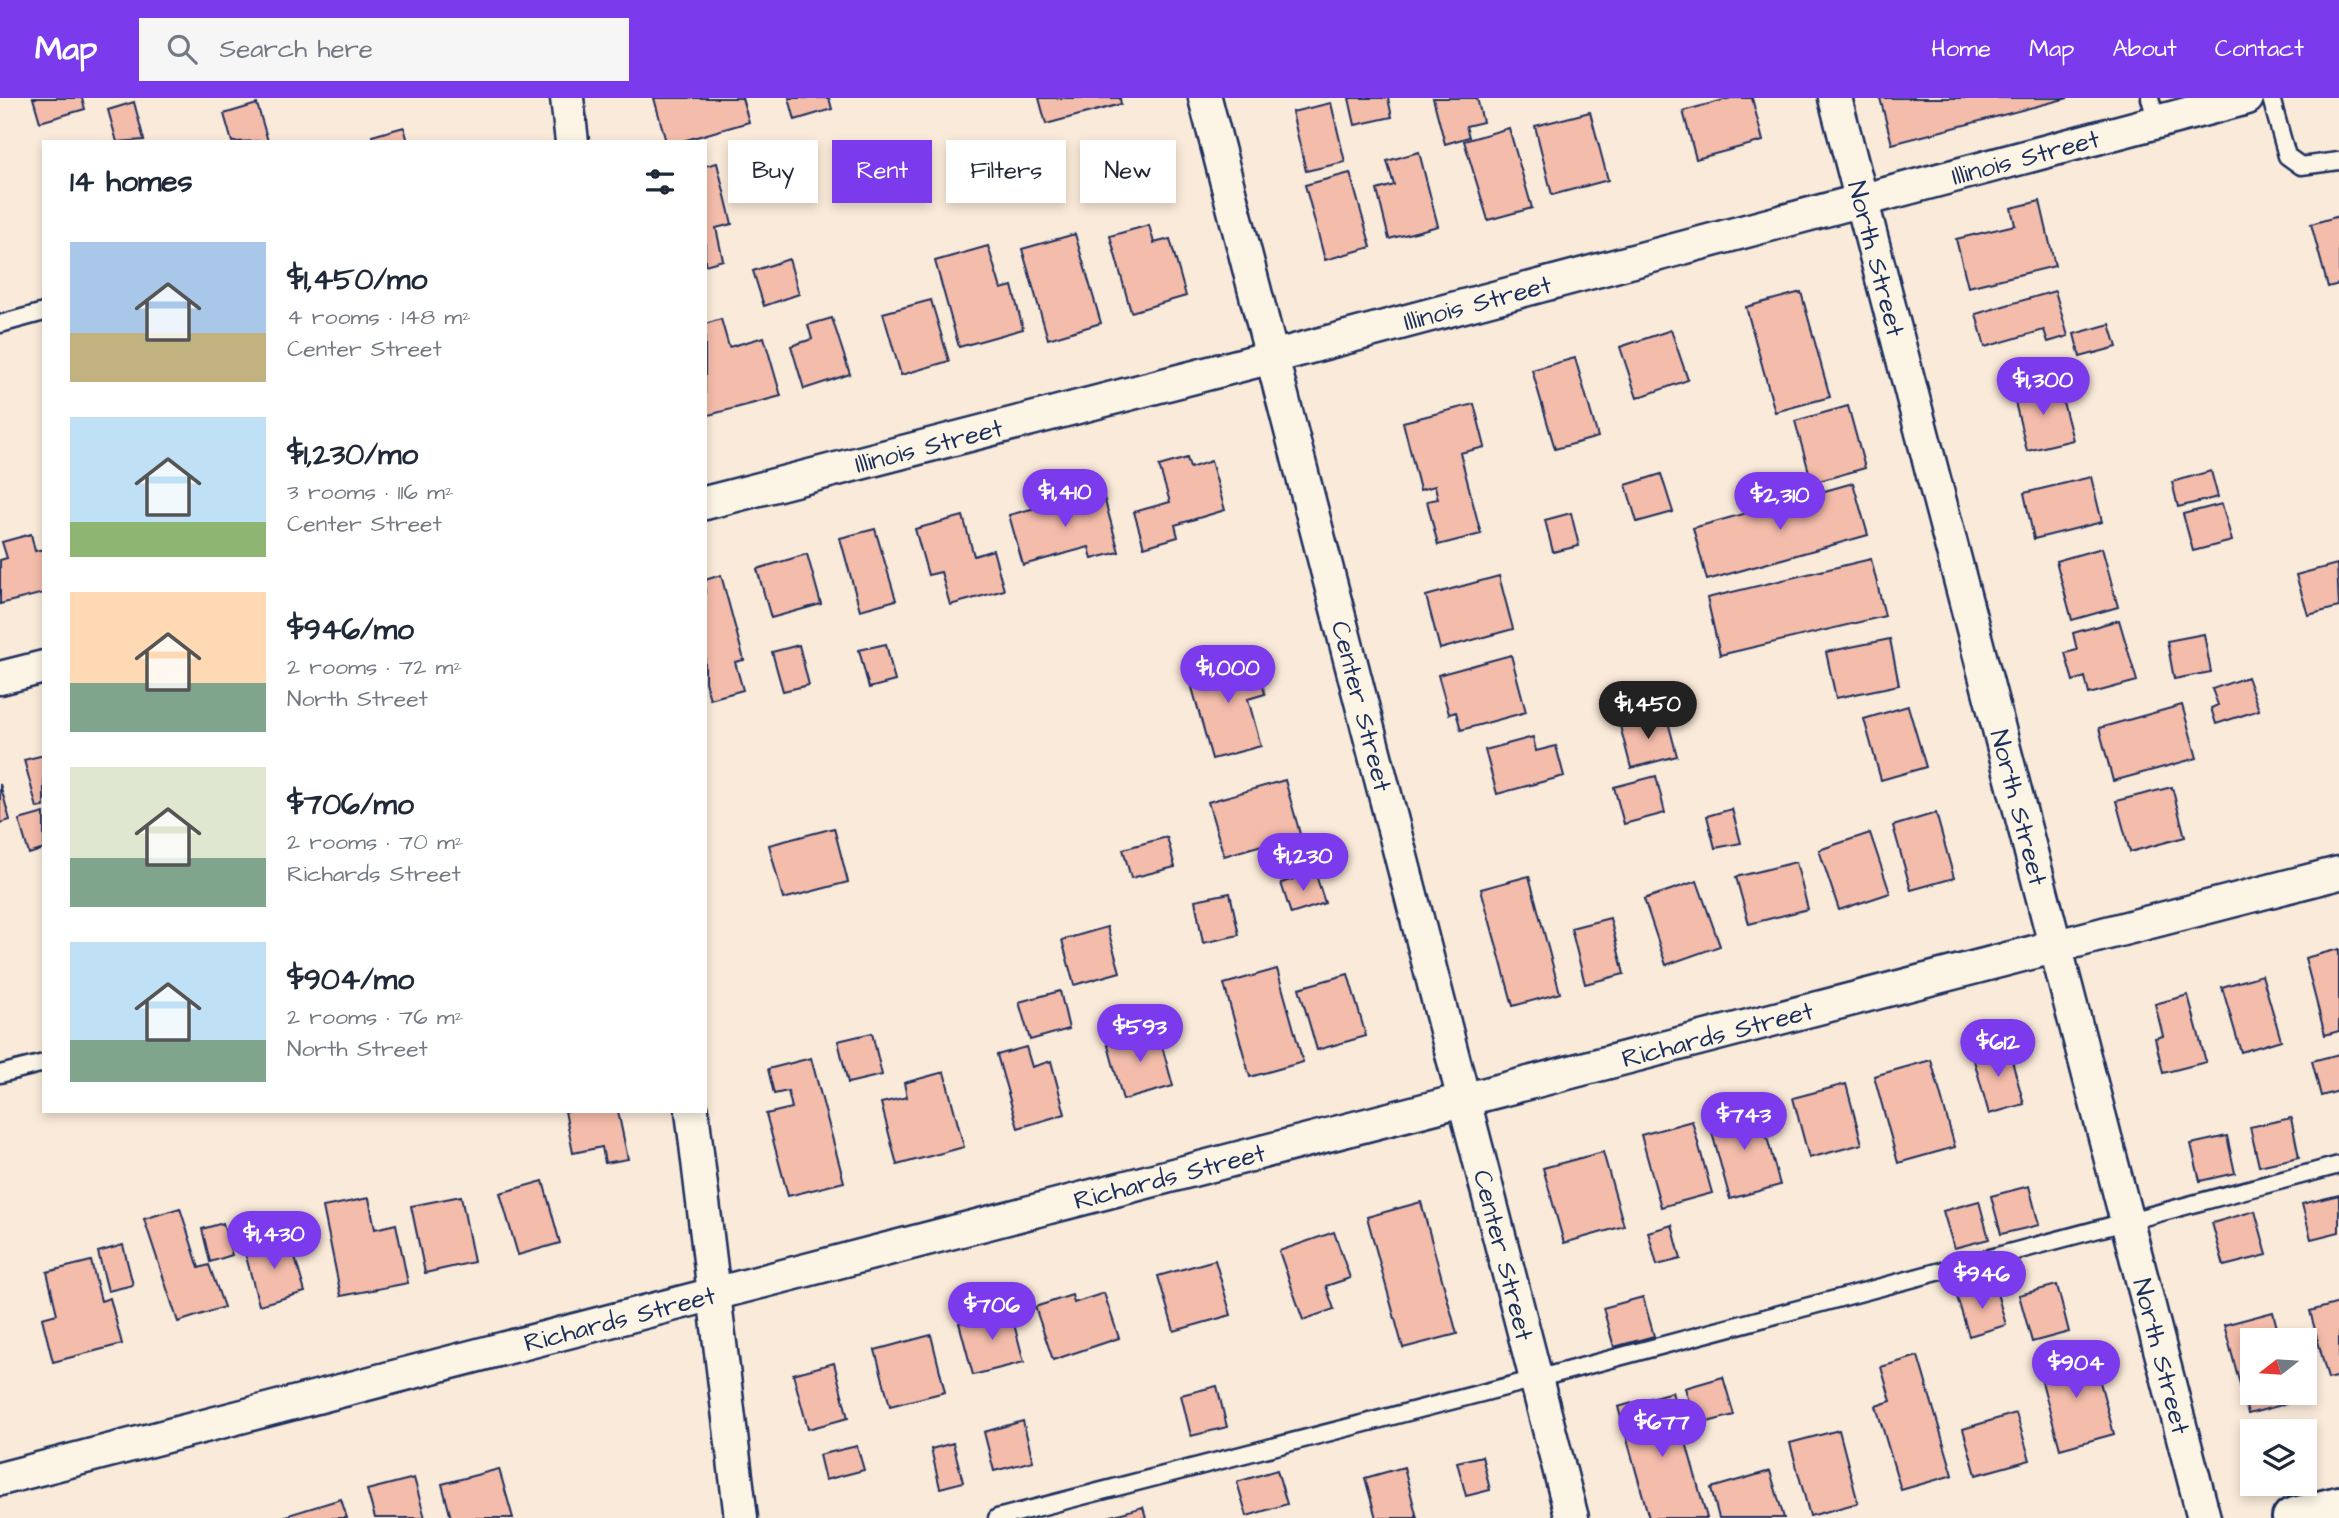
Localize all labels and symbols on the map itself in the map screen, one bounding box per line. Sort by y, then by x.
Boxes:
street label: Illinois Street [1948,121,2104,195]
street label: North Street [1838,177,1913,341]
street label: Illinois Street [1400,266,1556,340]
pin: $1,300 [1986,358,2100,417]
street label: Illinois Street [851,410,1007,483]
pin: $1,410 [1008,470,1122,529]
pin: $2,310 [1723,472,1837,532]
street label: Center Street [1322,617,1401,796]
pin: $1,000 [1171,646,1285,705]
pin: $1,450 [1591,682,1705,741]
street label: North Street [1981,726,2056,890]
pin: $1,230 [1246,834,1360,893]
street label: Richards Street [1618,993,1818,1077]
pin: $593 [1099,1004,1181,1064]
pin: $612 [1957,1020,2039,1079]
pin: $743 [1703,1093,1785,1152]
street label: Richards Street [1070,1135,1270,1219]
street label: Center Street [1464,1166,1543,1345]
pin: $1,430 [217,1212,331,1271]
pin: $946 [1941,1252,2023,1311]
street label: North Street [2124,1275,2199,1439]
street label: Richards Street [520,1277,720,1362]
pin: $706 [951,1282,1033,1342]
north arrow [2240,1328,2317,1405]
pin: $904 [2035,1340,2117,1400]
pin: $677 [1621,1400,1703,1459]

